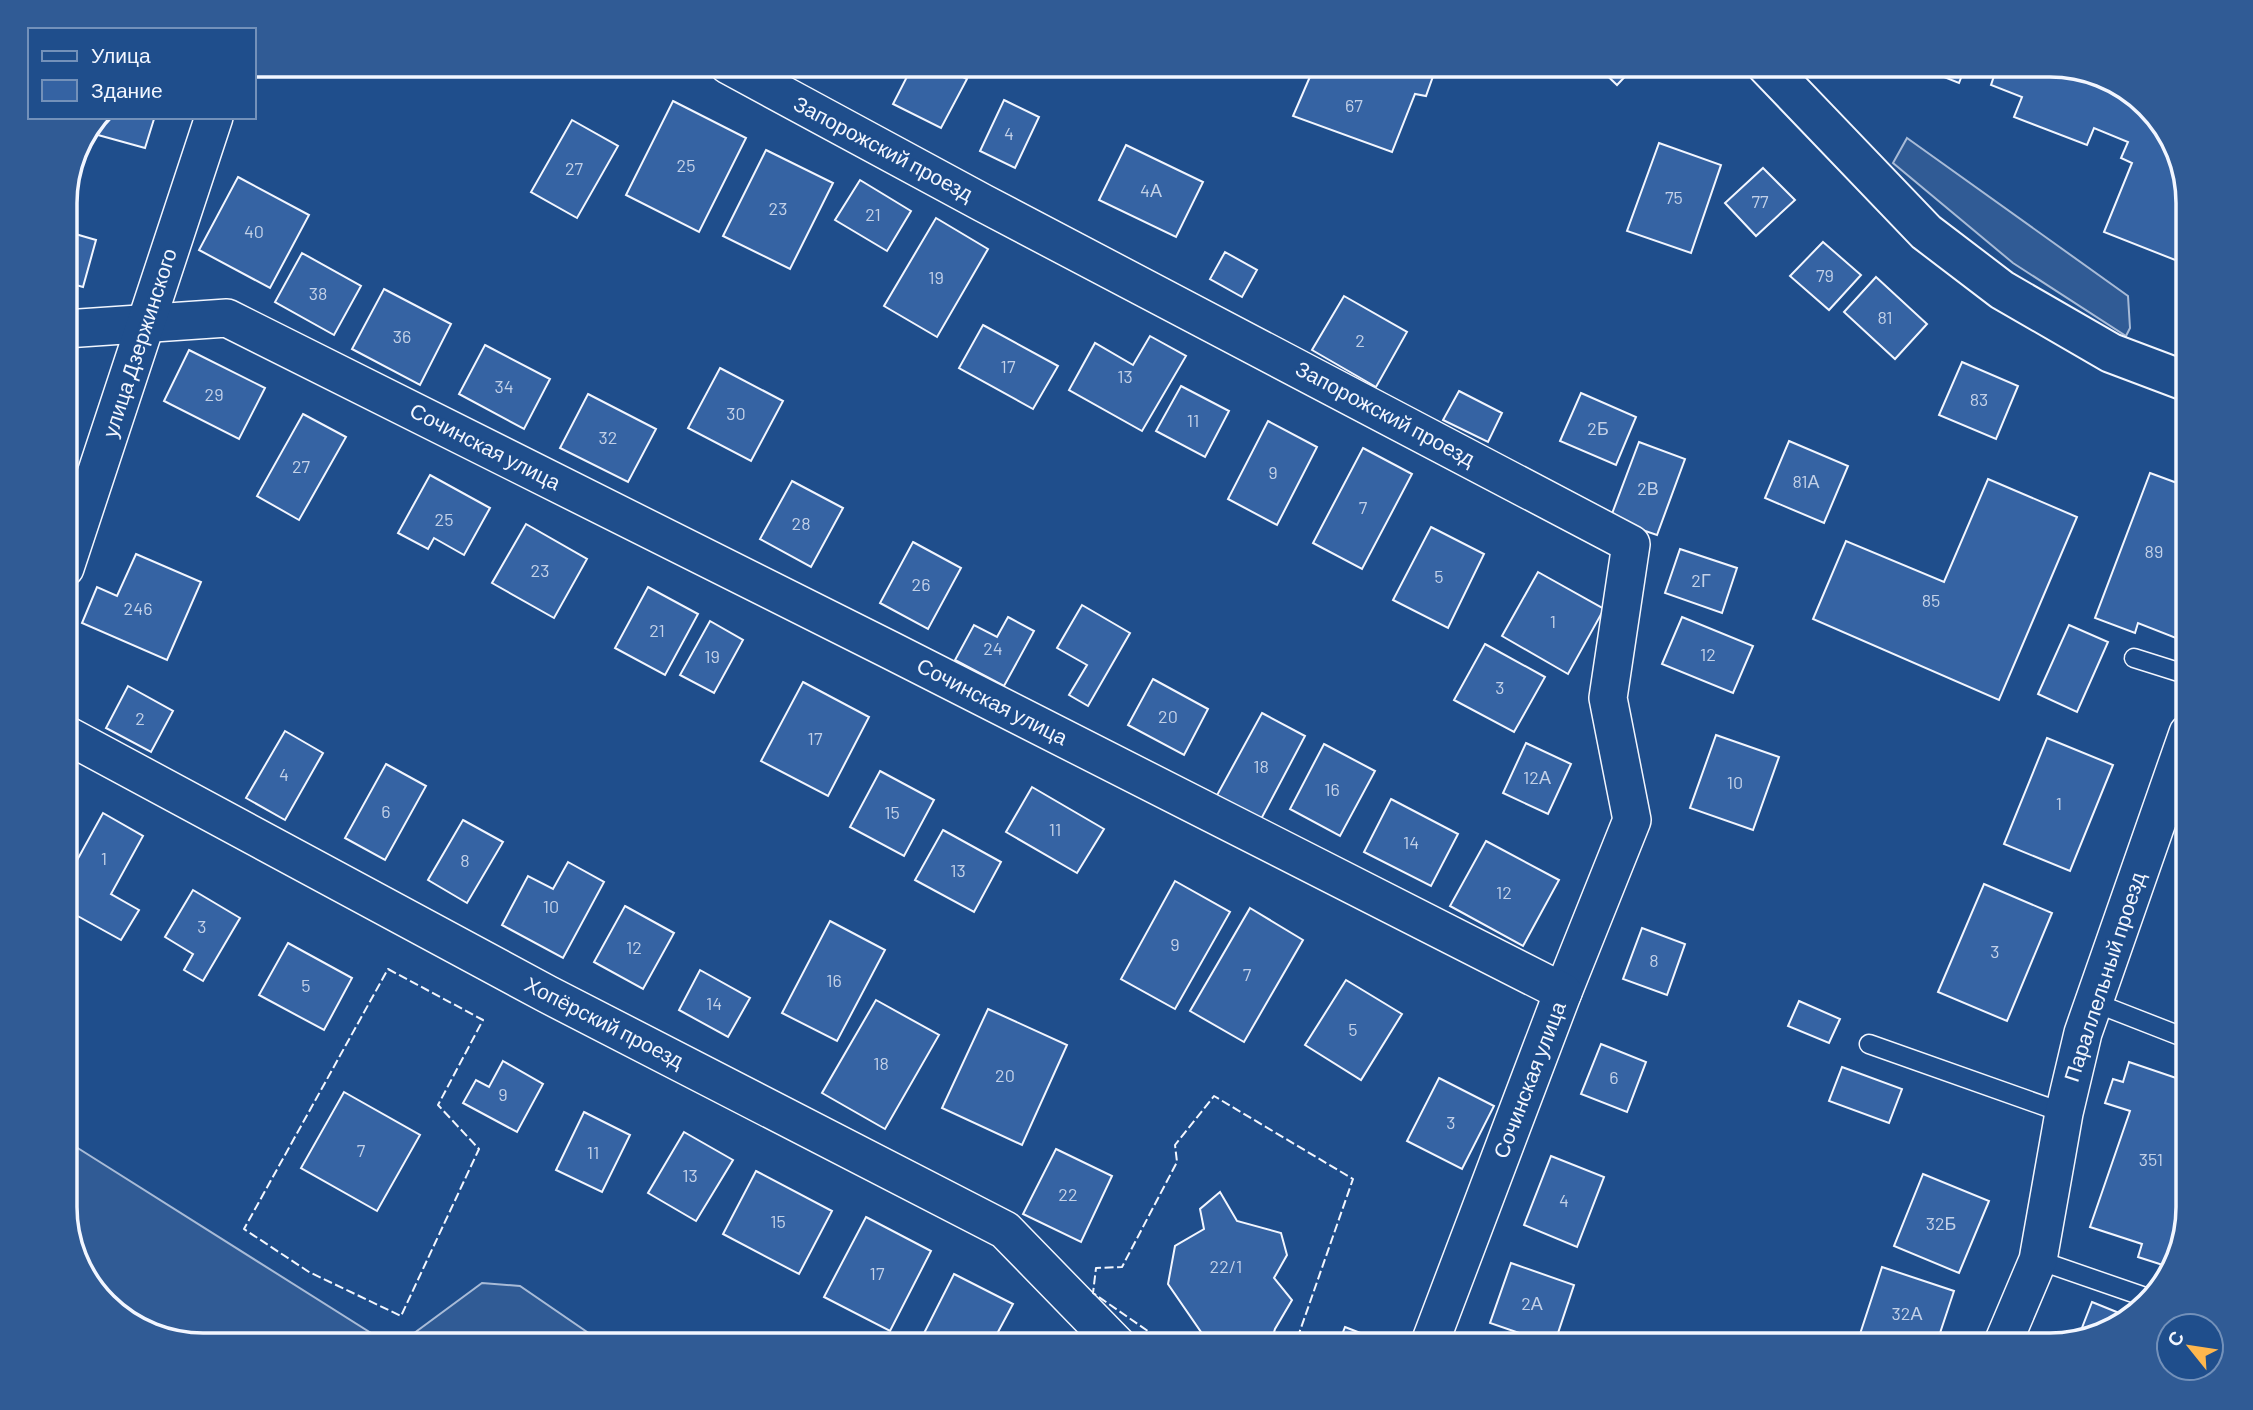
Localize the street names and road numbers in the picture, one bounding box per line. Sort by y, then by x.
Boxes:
street label: Запорожский проезд [790,90,978,205]
street label: улица Дзержинского [96,245,181,440]
street label: Запорожский проезд [1292,355,1480,470]
street label: Сочинская улица [406,397,565,495]
street label: Сочинская улица [913,652,1072,750]
street label: Параллельный проезд [2058,869,2149,1084]
street label: Хопёрский проезд [521,971,688,1073]
street label: Сочинская улица [1487,997,1570,1161]

